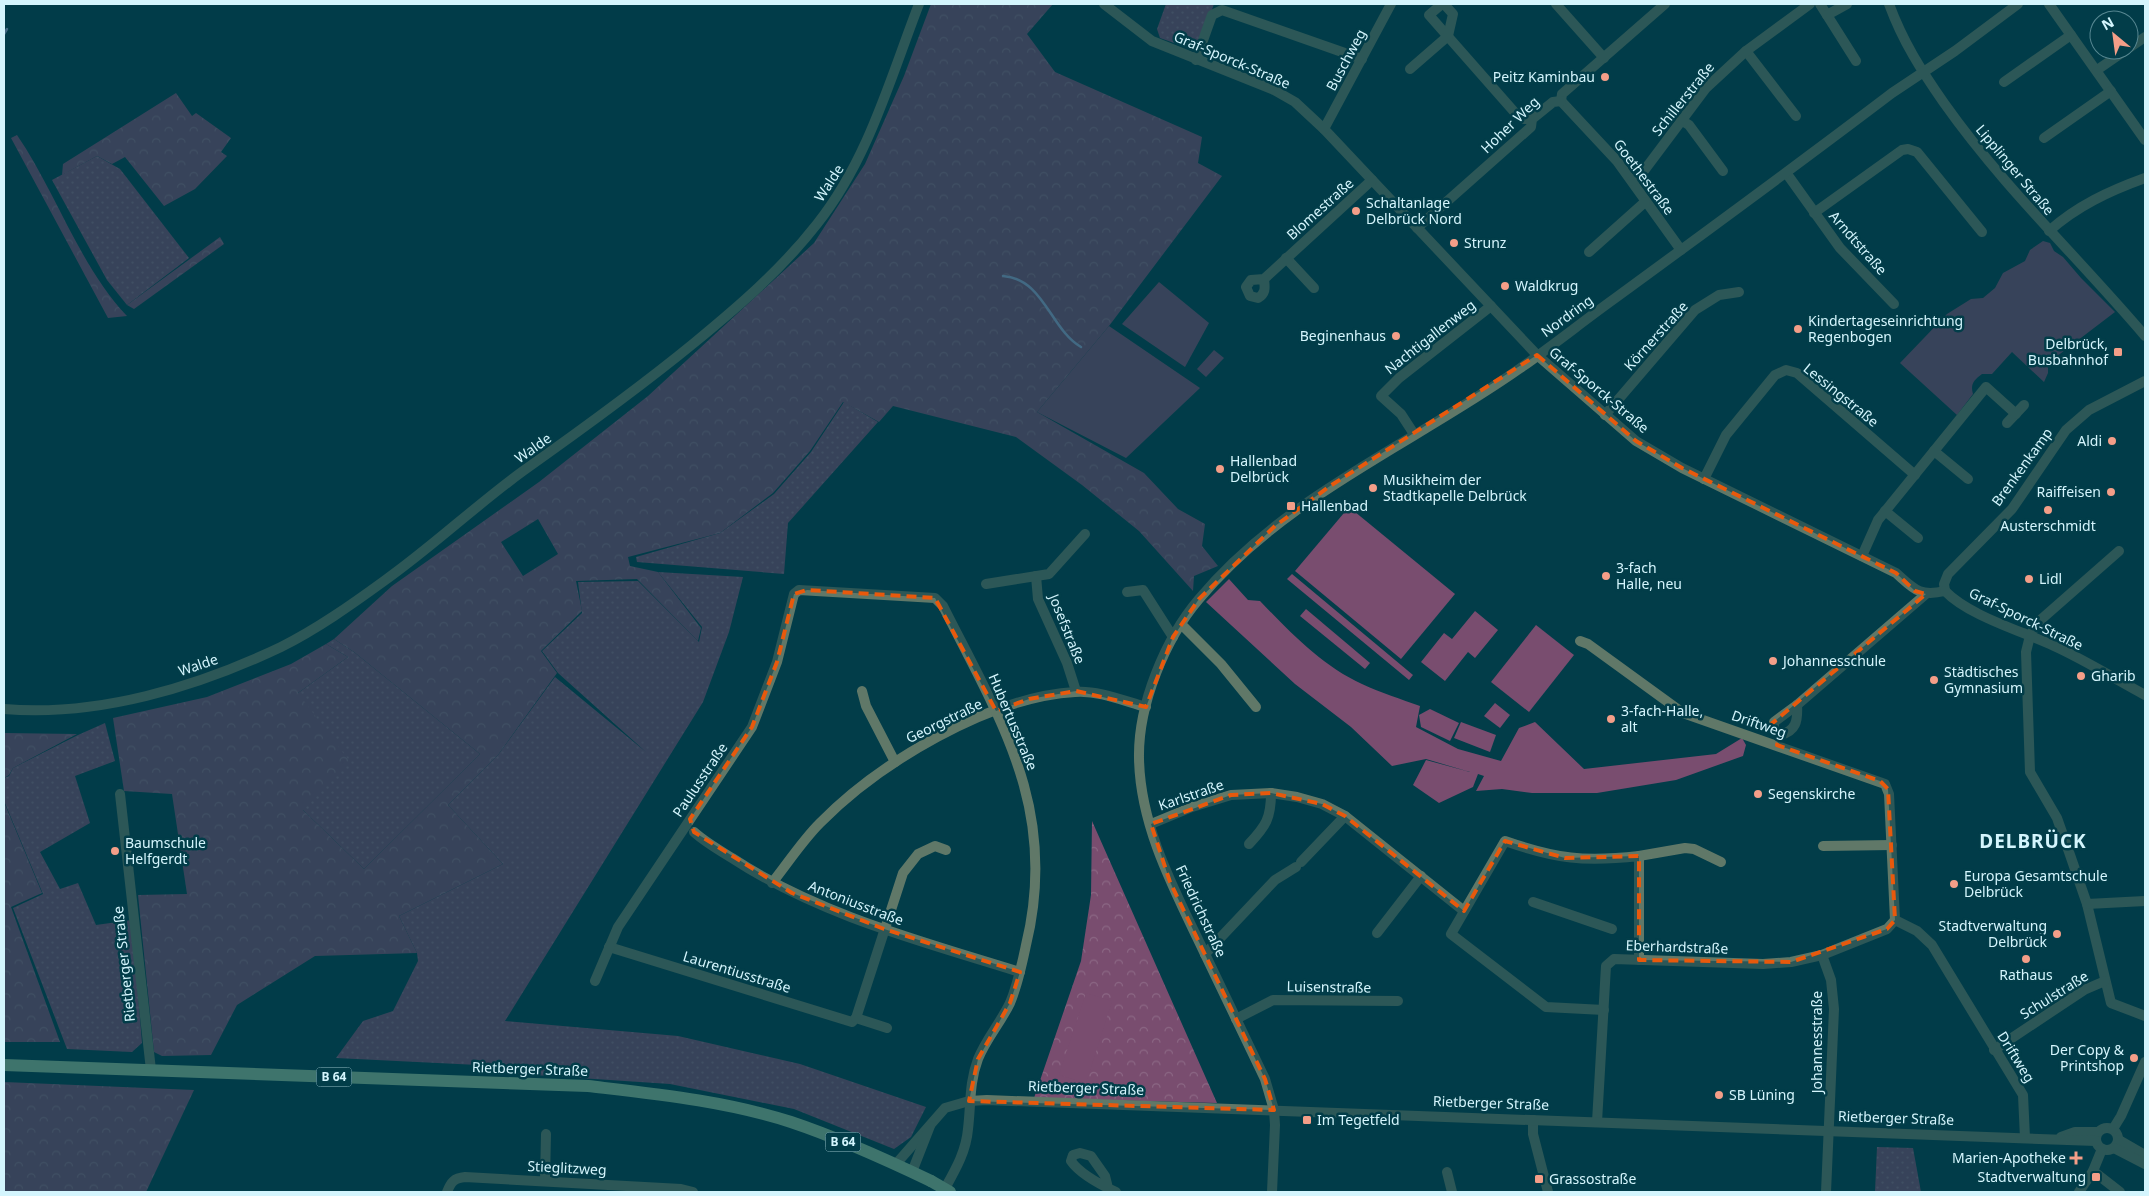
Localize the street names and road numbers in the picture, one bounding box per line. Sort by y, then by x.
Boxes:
street label: Graf-Sporck-Straße [1171,26,1293,93]
street label: Buschweg [1321,26,1370,94]
street label: Schillerstraße [1647,58,1718,139]
street label: Hoher Weg [1476,92,1543,157]
street label: Lipplinger Straße [1972,120,2059,219]
street label: Goethestraße [1610,135,1679,218]
street label: Walde [810,160,848,205]
street label: Blomestraße [1282,173,1357,244]
street label: Arndtstraße [1825,207,1891,279]
street label: Nordring [1537,290,1597,341]
street label: Nachtigallenweg [1380,295,1479,378]
street label: Körnerstraße [1619,297,1692,374]
street label: Graf-Sporck-Straße [1545,342,1653,437]
street label: Lessingstraße [1800,358,1883,431]
street label: Brenkenkamp [1987,424,2056,510]
street label: Walde [511,428,555,467]
street label: Graf-Sporck-Straße [1966,583,2087,654]
street label: Josefstraße [1044,589,1090,667]
street label: Walde [175,649,220,680]
street label: Hubertusstraße [984,670,1042,773]
street label: Georgstraße [902,694,985,747]
street label: Driftweg [1729,705,1789,742]
street label: Paulusstraße [668,739,732,821]
street label: Karlstraße [1156,774,1226,815]
street label: Friedrichstraße [1172,862,1231,960]
street label: Antoniusstraße [806,876,907,929]
street label: Rietberger Straße [108,905,139,1023]
street label: Eberhardstraße [1625,935,1729,958]
street label: Laurentiusstraße [681,946,793,997]
street label: Schulstraße [2016,966,2092,1023]
street label: Luisenstraße [1286,976,1372,997]
street label: Johannesstraße [1807,991,1826,1095]
street label: Driftweg [1993,1028,2040,1086]
street label: Rietberger Straße [472,1057,589,1080]
road number: B 64 [316,1068,352,1086]
street label: Rietberger Straße [1028,1076,1145,1099]
street label: Rietberger Straße [1433,1091,1550,1114]
street label: Rietberger Straße [1838,1106,1955,1129]
road number: B 64 [826,1132,860,1152]
street label: Stieglitzweg [527,1156,607,1179]

